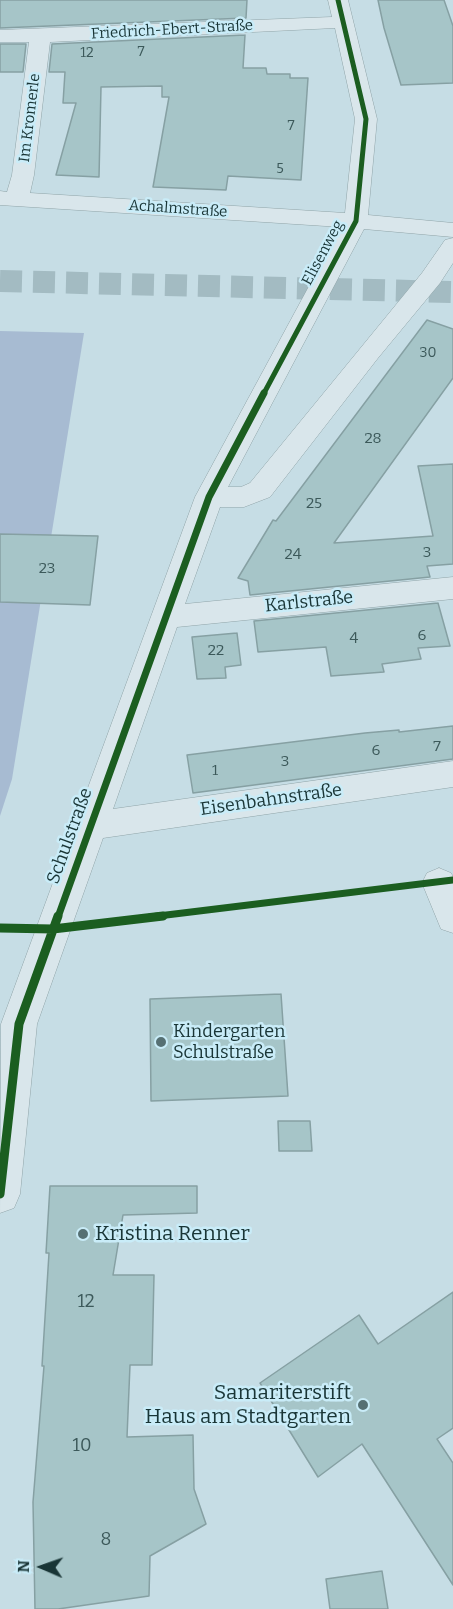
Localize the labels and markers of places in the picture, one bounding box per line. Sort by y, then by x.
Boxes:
place label: Kindergarten Schulstraße [173,1021,286,1064]
marker: Kindergarten Schulstraße [154,1035,168,1049]
place label: Kristina Renner [95,1221,250,1247]
marker: Kristina Renner [76,1227,90,1241]
place label: Samariterstift Haus am Stadtgarten [145,1380,351,1430]
marker: Samariterstift Haus am Stadtgarten [356,1398,370,1412]

